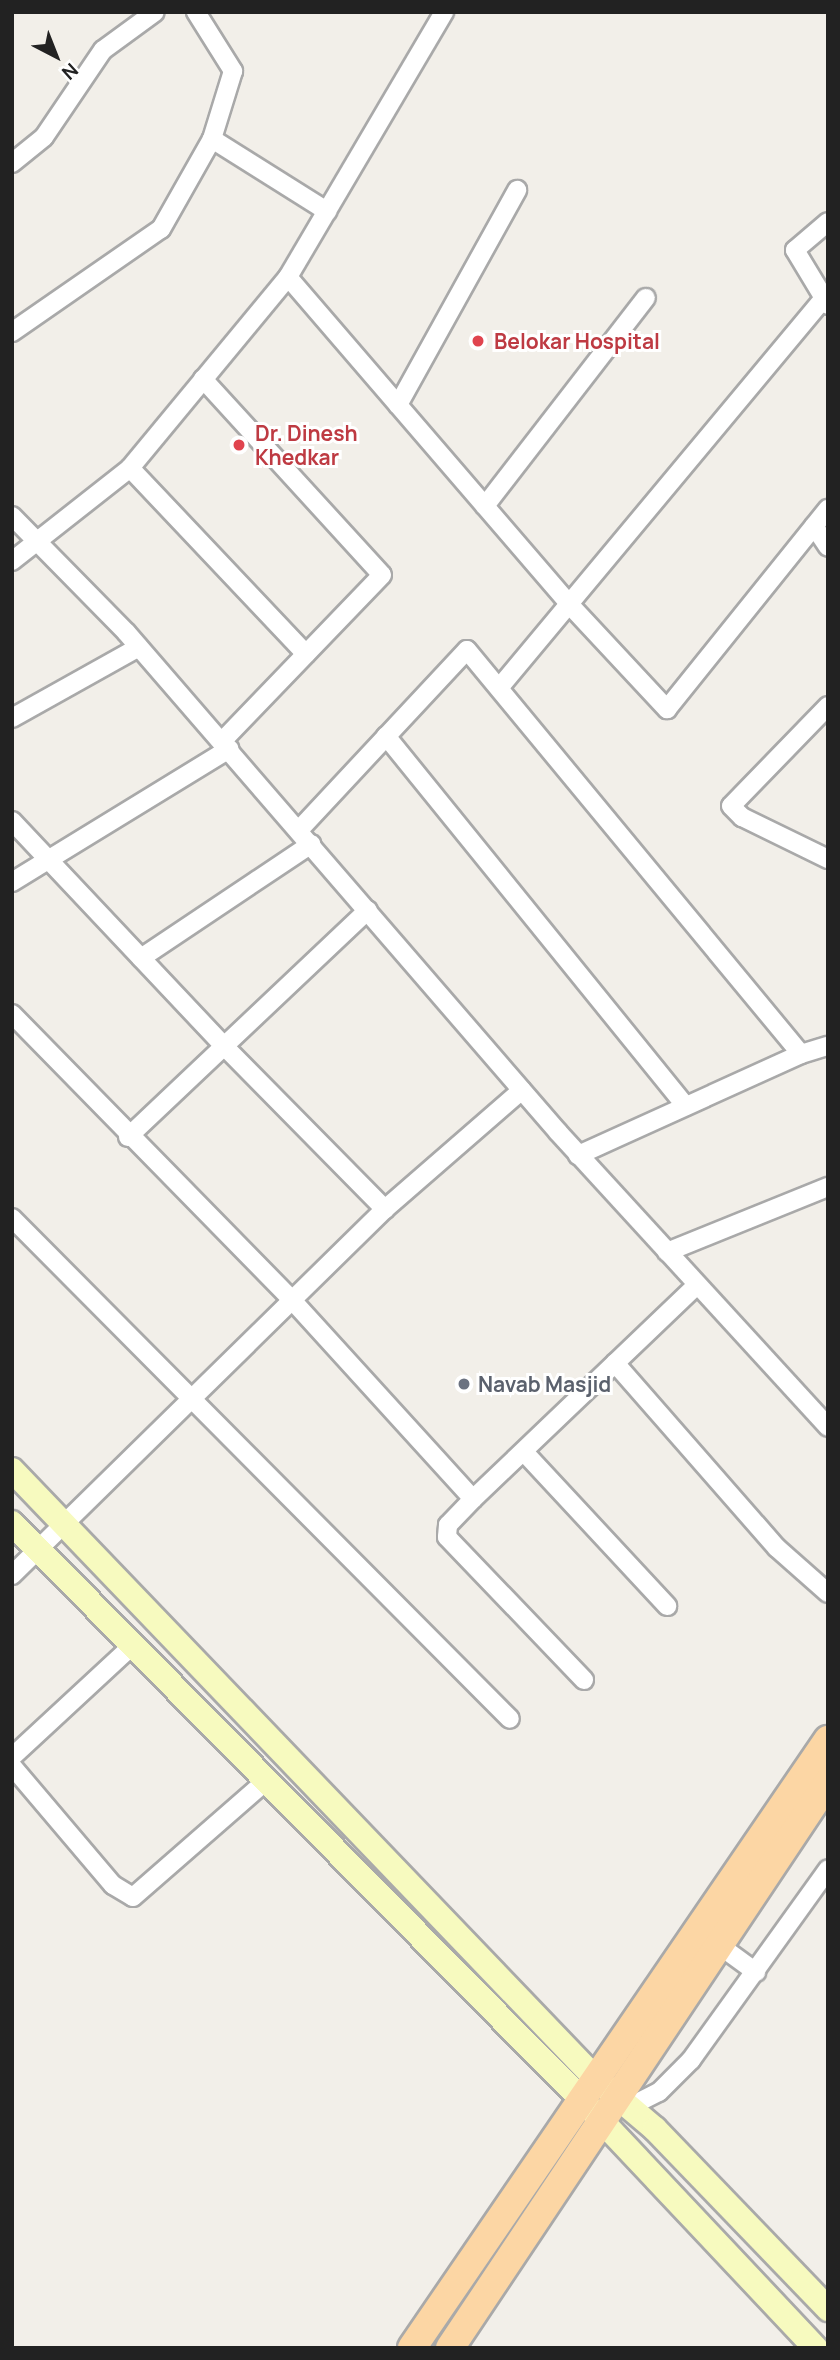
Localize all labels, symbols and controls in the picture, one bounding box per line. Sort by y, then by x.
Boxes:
north arrow [21,21,91,91]
text: N [56,57,84,86]
place label: Belokar Hospital [494,328,660,354]
marker: Belokar Hospital [468,331,488,351]
place label: Dr. Dinesh Khedkar [255,420,358,470]
marker: Dr. Dinesh Khedkar [229,435,249,455]
place label: Navab Masjid [478,1371,611,1397]
marker: Navab Masjid [456,1376,472,1392]

